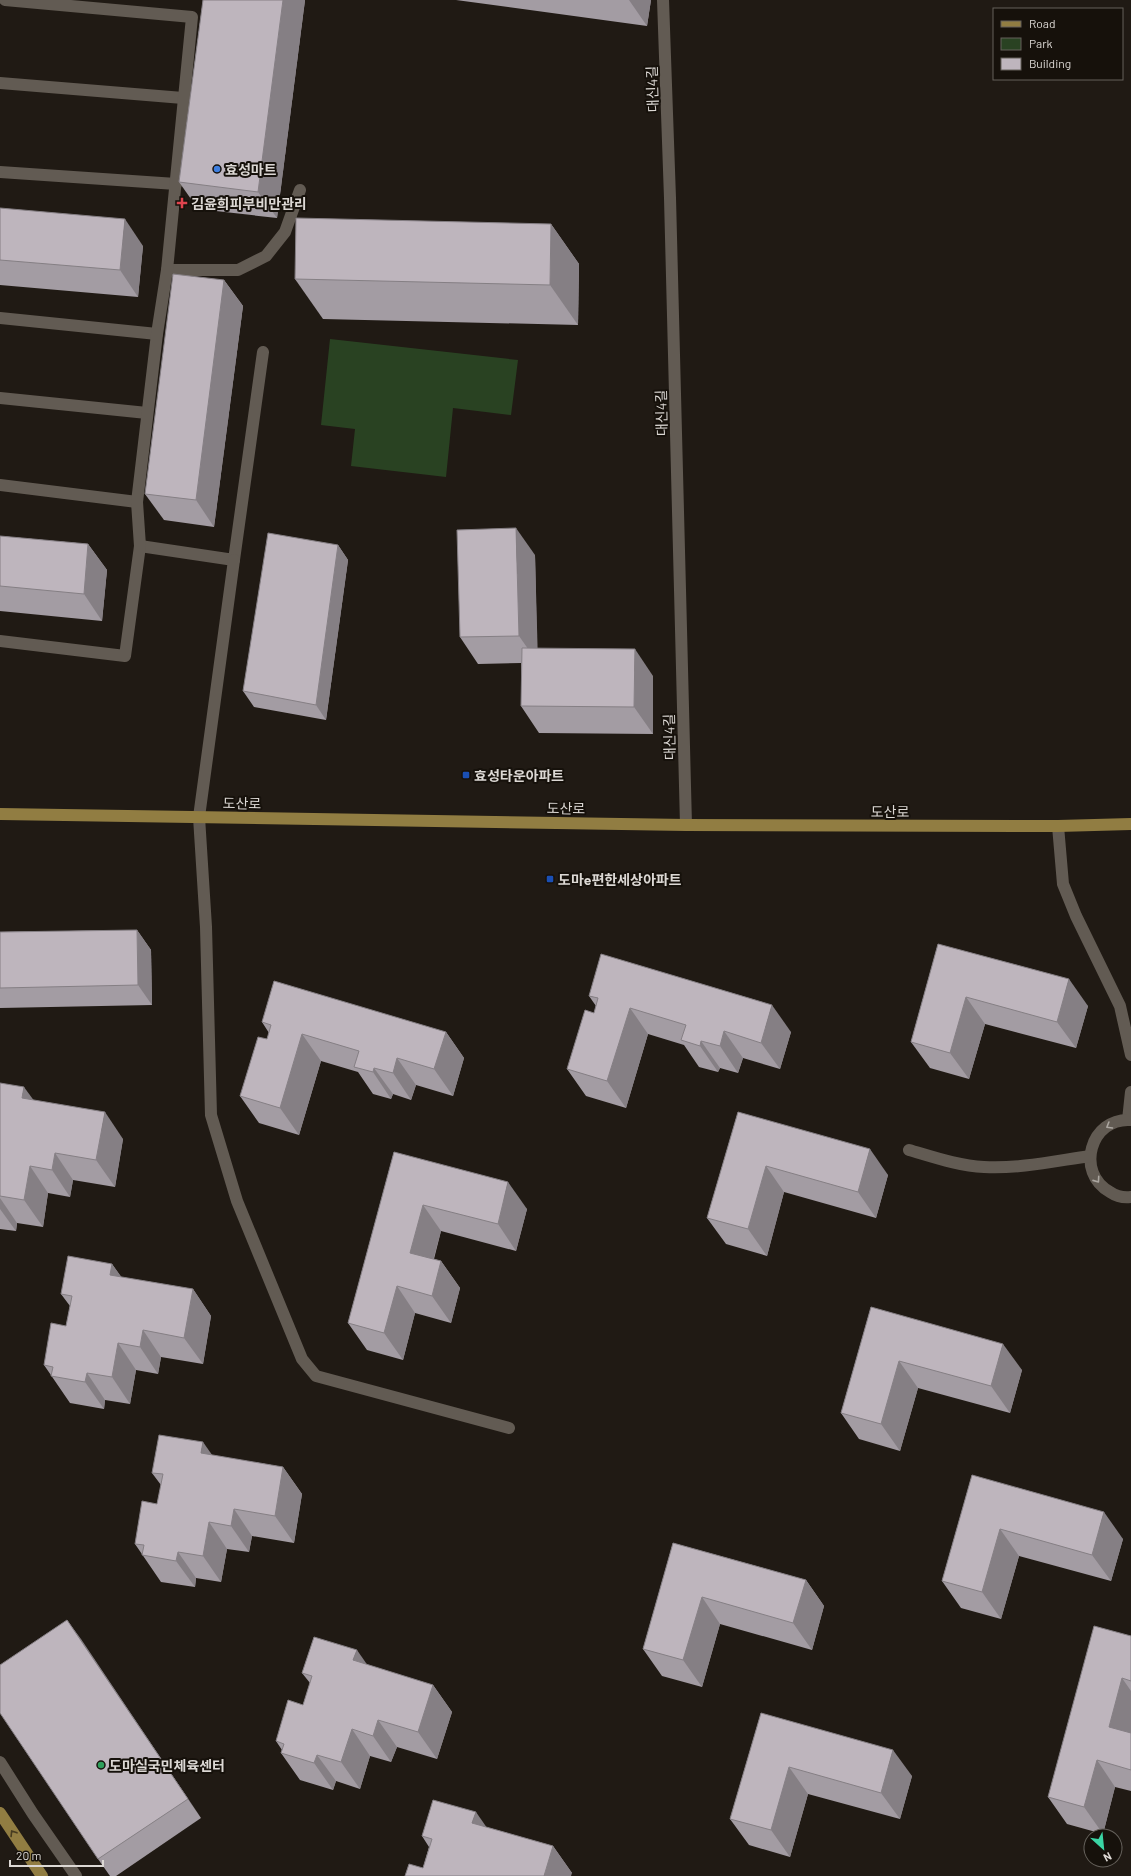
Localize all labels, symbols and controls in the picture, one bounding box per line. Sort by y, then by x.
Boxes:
legend [993,8,1123,80]
text: Road [1029,16,1056,30]
text: Park [1029,36,1053,50]
text: Building [1029,56,1071,70]
street label: 대신4길 [643,66,661,112]
place label: 효성마트 [225,161,277,178]
marker: 효성마트 [212,164,222,174]
place label: 김윤희피부비만관리 [191,195,307,212]
marker: 김윤희피부비만관리 [176,197,188,209]
street label: 대신4길 [652,390,670,436]
street label: 대신4길 [660,714,678,760]
place label: 효성타운아파트 [474,767,564,784]
marker: 효성타운아파트 [461,770,471,780]
street label: 도산로 [223,794,262,812]
street label: 도산로 [547,799,586,817]
street label: 도산로 [871,803,909,820]
place label: 도마e편한세상아파트 [558,871,682,888]
marker: 도마e편한세상아파트 [545,874,555,884]
one-way arrow [1106,1122,1113,1129]
one-way arrow [1092,1176,1100,1183]
place label: 도마실국민체육센터 [109,1757,225,1774]
marker: 도마실국민체육센터 [96,1760,106,1770]
north arrow [1083,1828,1123,1868]
one-way arrow [10,1830,18,1837]
scale bar [10,1842,103,1868]
text: 20 m [16,1848,42,1862]
text: N [1102,1850,1114,1865]

